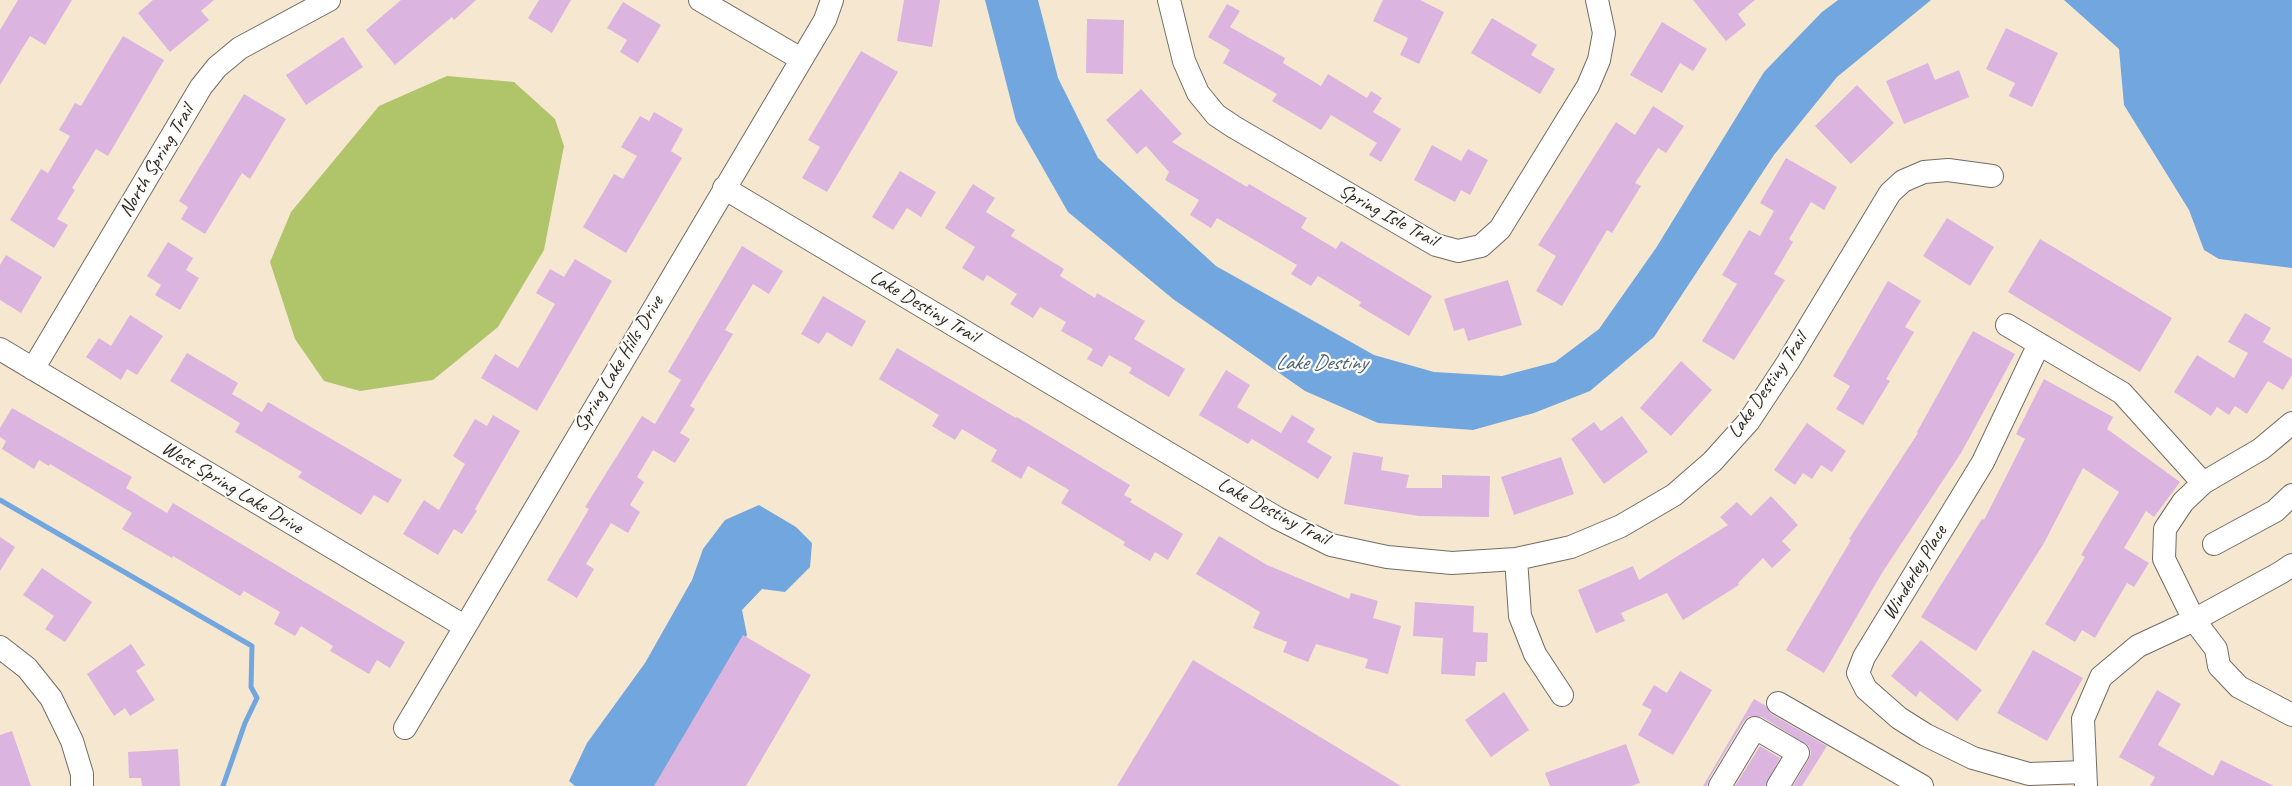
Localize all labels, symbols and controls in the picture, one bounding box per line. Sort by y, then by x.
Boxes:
street label: North Spring Trail [114,101,200,221]
street label: Spring Isle Trail [1335,179,1441,253]
street label: Lake Destiny Trail [865,265,983,349]
street label: Spring Lake Hills Drive [569,292,669,436]
street label: Lake Destiny Trail [1723,329,1813,443]
water label: Lake Destiny [1275,350,1367,376]
street label: West Spring Lake Drive [157,436,307,540]
street label: Lake Destiny Trail [1213,473,1333,551]
street label: Winderley Place [1877,521,1953,625]

